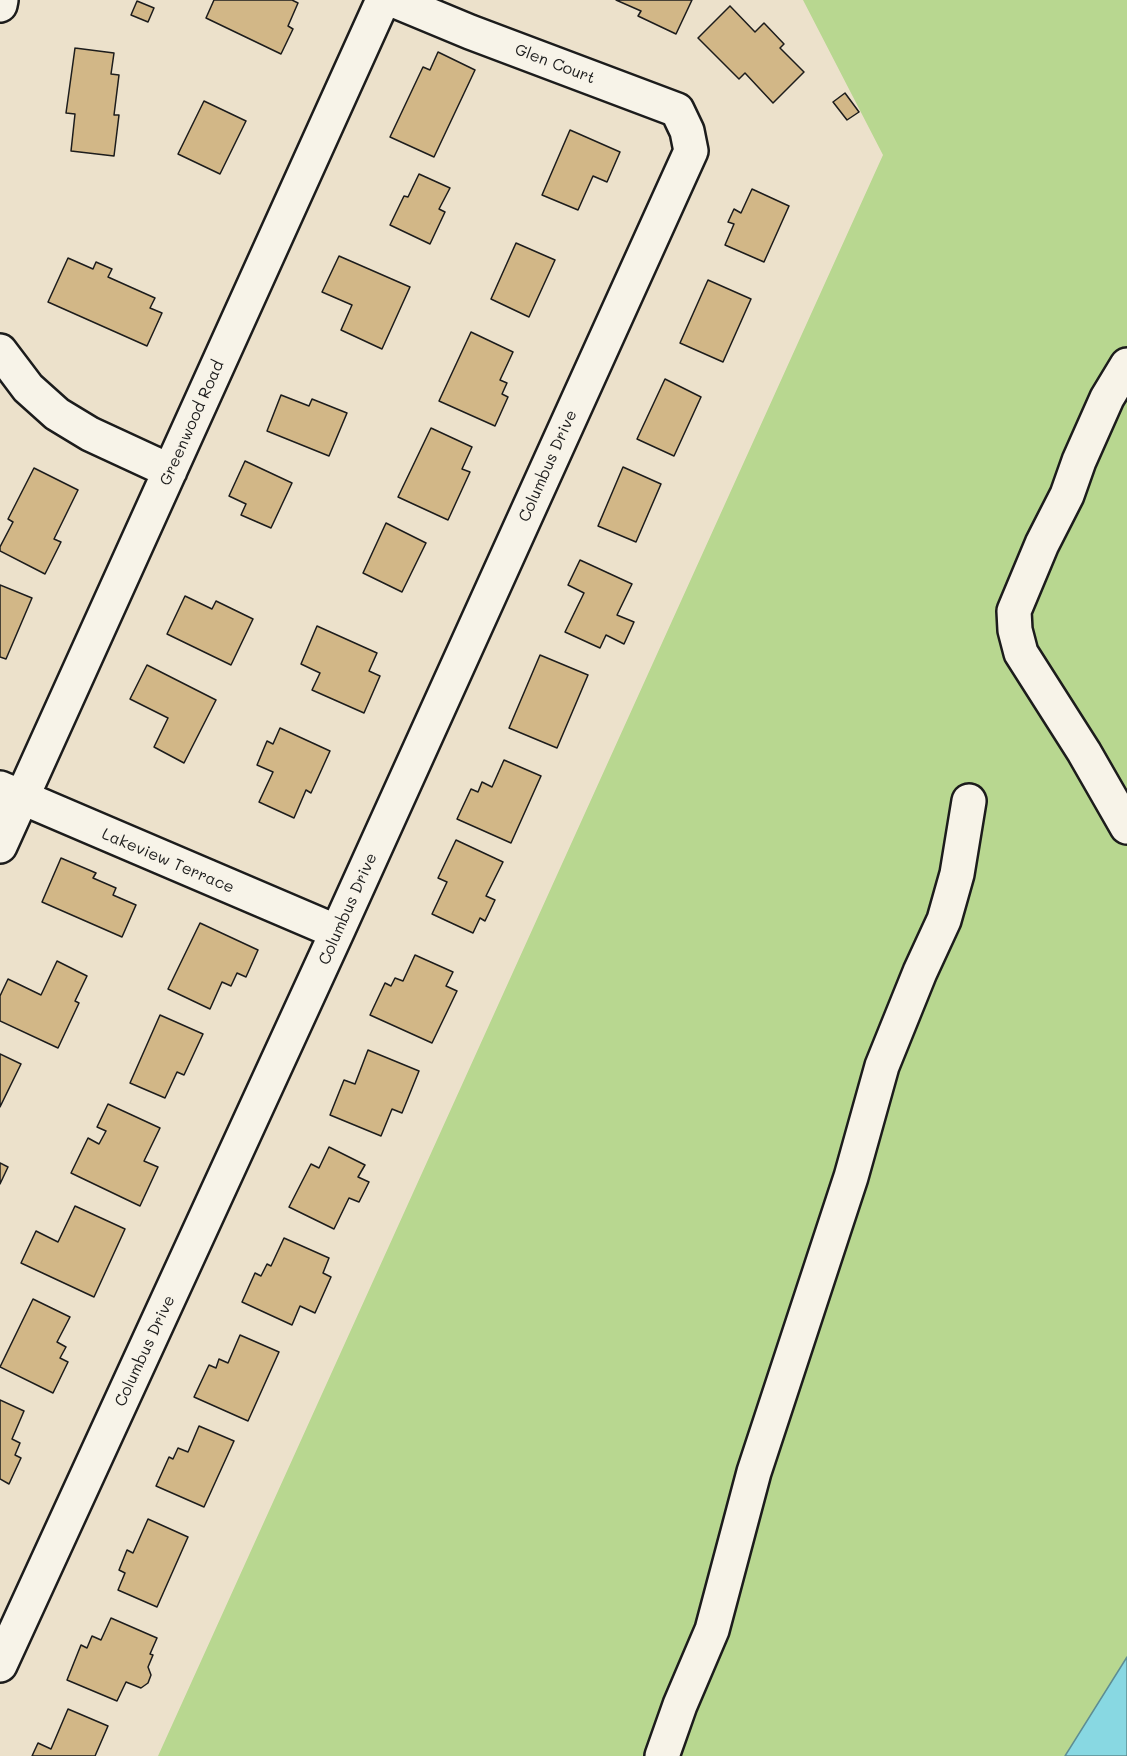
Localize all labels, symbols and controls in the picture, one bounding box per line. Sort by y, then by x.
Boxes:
street label: Glen Court [512,40,598,88]
street label: Greenwood Road [156,357,228,489]
street label: Columbus Drive [515,407,581,525]
street label: Lakeview Terrace [99,824,237,898]
street label: Columbus Drive [315,850,381,968]
street label: Columbus Drive [111,1292,179,1410]

